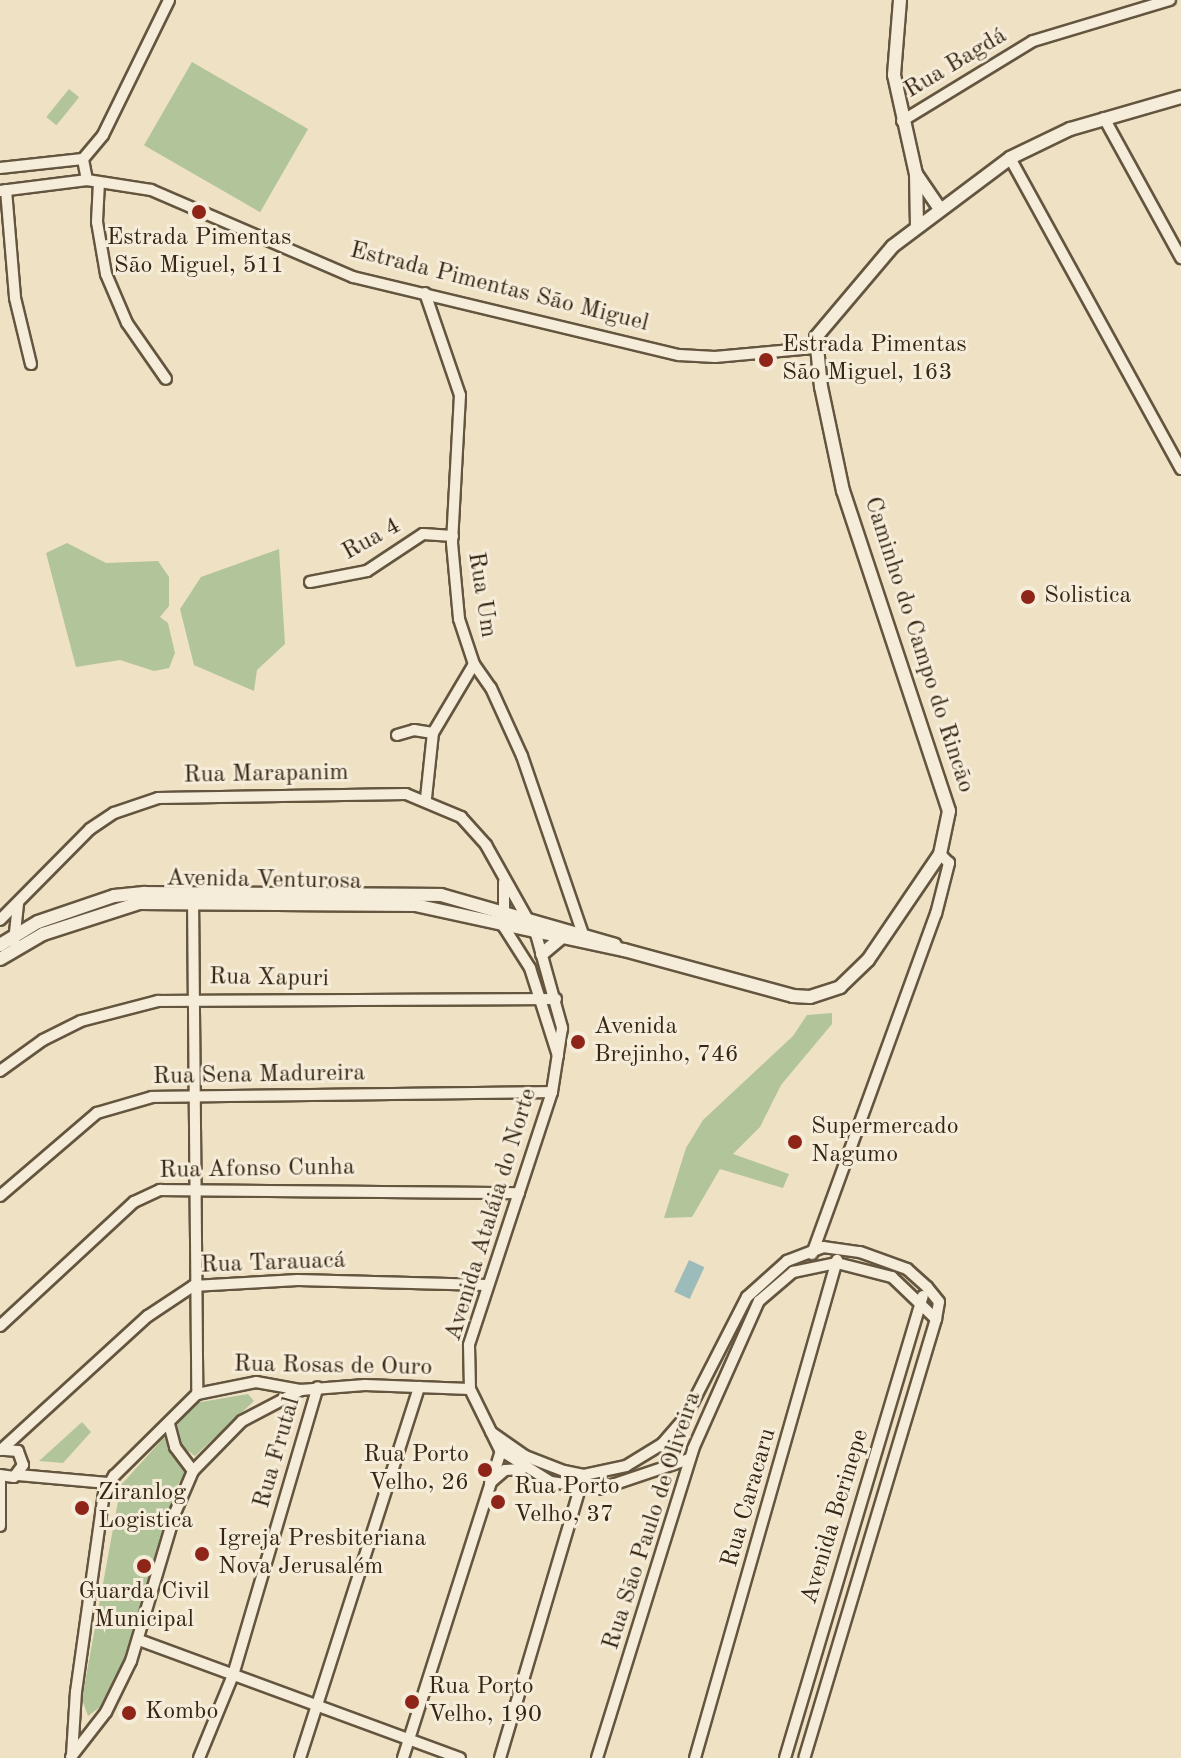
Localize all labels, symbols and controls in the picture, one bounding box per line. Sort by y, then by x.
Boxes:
street label: Rua Bagdá [900,22,1012,106]
marker: Estrada Pimentas São Miguel, 511 [190,203,208,221]
place label: Estrada Pimentas São Miguel, 511 [107,225,291,281]
street label: Estrada Pimentas São Miguel [347,237,651,339]
place label: Estrada Pimentas São Miguel, 163 [782,332,967,388]
marker: Estrada Pimentas São Miguel, 163 [757,351,775,369]
street label: Caminho do Campo do Rincão [857,493,979,797]
street label: Rua 4 [338,512,406,568]
street label: Rua Um [460,550,502,640]
place label: Solistica [1044,583,1131,611]
marker: Solistica [1019,588,1037,606]
street label: Rua Marapanim [183,759,349,791]
street label: Avenida Venturosa [166,865,362,897]
street label: Rua Xapuri [209,964,329,994]
place label: Avenida Brejinho, 746 [594,1014,739,1070]
marker: Avenida Brejinho, 746 [569,1033,587,1051]
street label: Rua Sena Madureira [153,1060,365,1092]
street label: Avenida Ataláia do Norte [440,1085,544,1345]
place label: Supermercado Nagumo [811,1114,959,1170]
marker: Supermercado Nagumo [786,1133,804,1151]
street label: Rua Afonso Cunha [159,1154,355,1186]
street label: Rua Tarauacá [200,1247,346,1281]
street label: Rua Rosas de Ouro [233,1351,433,1383]
street label: Rua São Paulo de Oliveira [598,1388,708,1654]
street label: Rua Frutal [248,1394,308,1512]
street label: Rua Caracaru [716,1425,784,1571]
street label: Avenida Berinepe [796,1426,876,1608]
place label: Rua Porto Velho, 26 [363,1442,469,1498]
marker: Rua Porto Velho, 26 [476,1461,494,1479]
place label: Rua Porto Velho, 37 [514,1474,620,1530]
place label: Ziranlog Logistica [98,1480,193,1536]
marker: Rua Porto Velho, 37 [489,1493,507,1511]
marker: Ziranlog Logistica [73,1499,91,1517]
place label: Igreja Presbiteriana Nova Jerusalém [218,1526,426,1582]
marker: Igreja Presbiteriana Nova Jerusalém [193,1545,211,1563]
marker: Guarda Civil Municipal [135,1557,153,1575]
place label: Guarda Civil Municipal [78,1579,210,1635]
place label: Rua Porto Velho, 190 [428,1674,542,1730]
marker: Rua Porto Velho, 190 [403,1693,421,1711]
place label: Kombo [145,1699,218,1727]
marker: Kombo [120,1704,138,1722]

